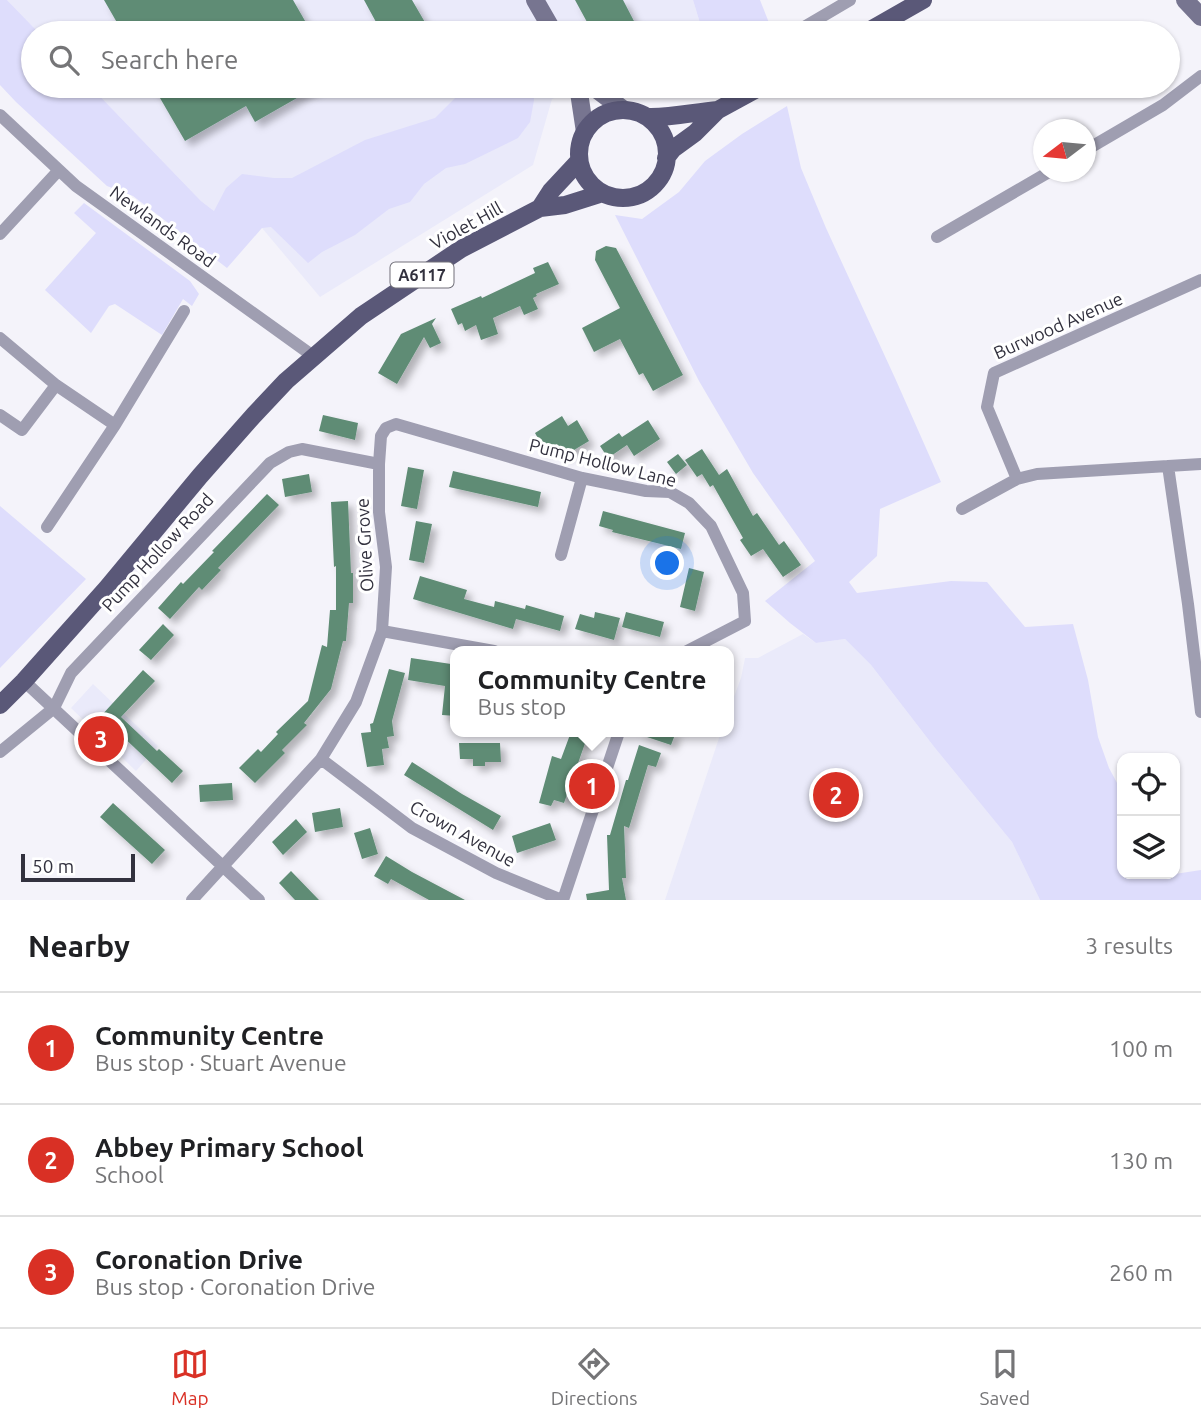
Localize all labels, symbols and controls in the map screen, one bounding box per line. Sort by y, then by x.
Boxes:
search box [21,21,1180,98]
icon: search [45,41,83,79]
text: Search here [101,45,238,74]
north arrow [1033,119,1096,182]
street label: Newlands Road [107,181,219,271]
street label: Violet Hill [427,197,506,253]
road number: A6117 [390,262,453,288]
street label: Burwood Avenue [990,288,1126,362]
street label: Pump Hollow Lane [527,434,679,490]
street label: Pump Hollow Road [97,489,217,615]
street label: Olive Grove [352,498,376,592]
your location [650,546,684,580]
popup [450,646,734,737]
text: Community Centre [477,665,707,694]
text: Bus stop [477,694,566,719]
pin: 3 [78,713,124,765]
map controls [1117,753,1180,879]
button: locate [1117,753,1180,816]
pin: 1 [569,760,615,812]
pin: 2 [813,769,859,821]
street label: Crown Avenue [407,796,519,870]
button: layers [1117,816,1180,879]
scale bar [21,851,135,883]
text: 50 m [32,855,74,877]
text: Nearby [28,929,130,963]
text: 3 results [1085,933,1173,958]
text: Community Centre [95,1021,324,1050]
text: 1 [45,1036,57,1061]
text: 100 m [1109,1036,1173,1061]
text: Bus stop · Stuart Avenue [95,1050,347,1075]
text: Abbey Primary School [95,1133,364,1162]
text: 2 [45,1148,57,1173]
text: 130 m [1109,1148,1173,1173]
text: School [95,1162,164,1187]
text: Coronation Drive [95,1245,303,1274]
text: 3 [45,1260,57,1285]
text: 260 m [1109,1260,1173,1285]
text: Bus stop · Coronation Drive [95,1274,376,1299]
tab: Map [171,1345,209,1409]
tab: Directions [551,1345,638,1409]
tab: Saved [979,1345,1030,1409]

